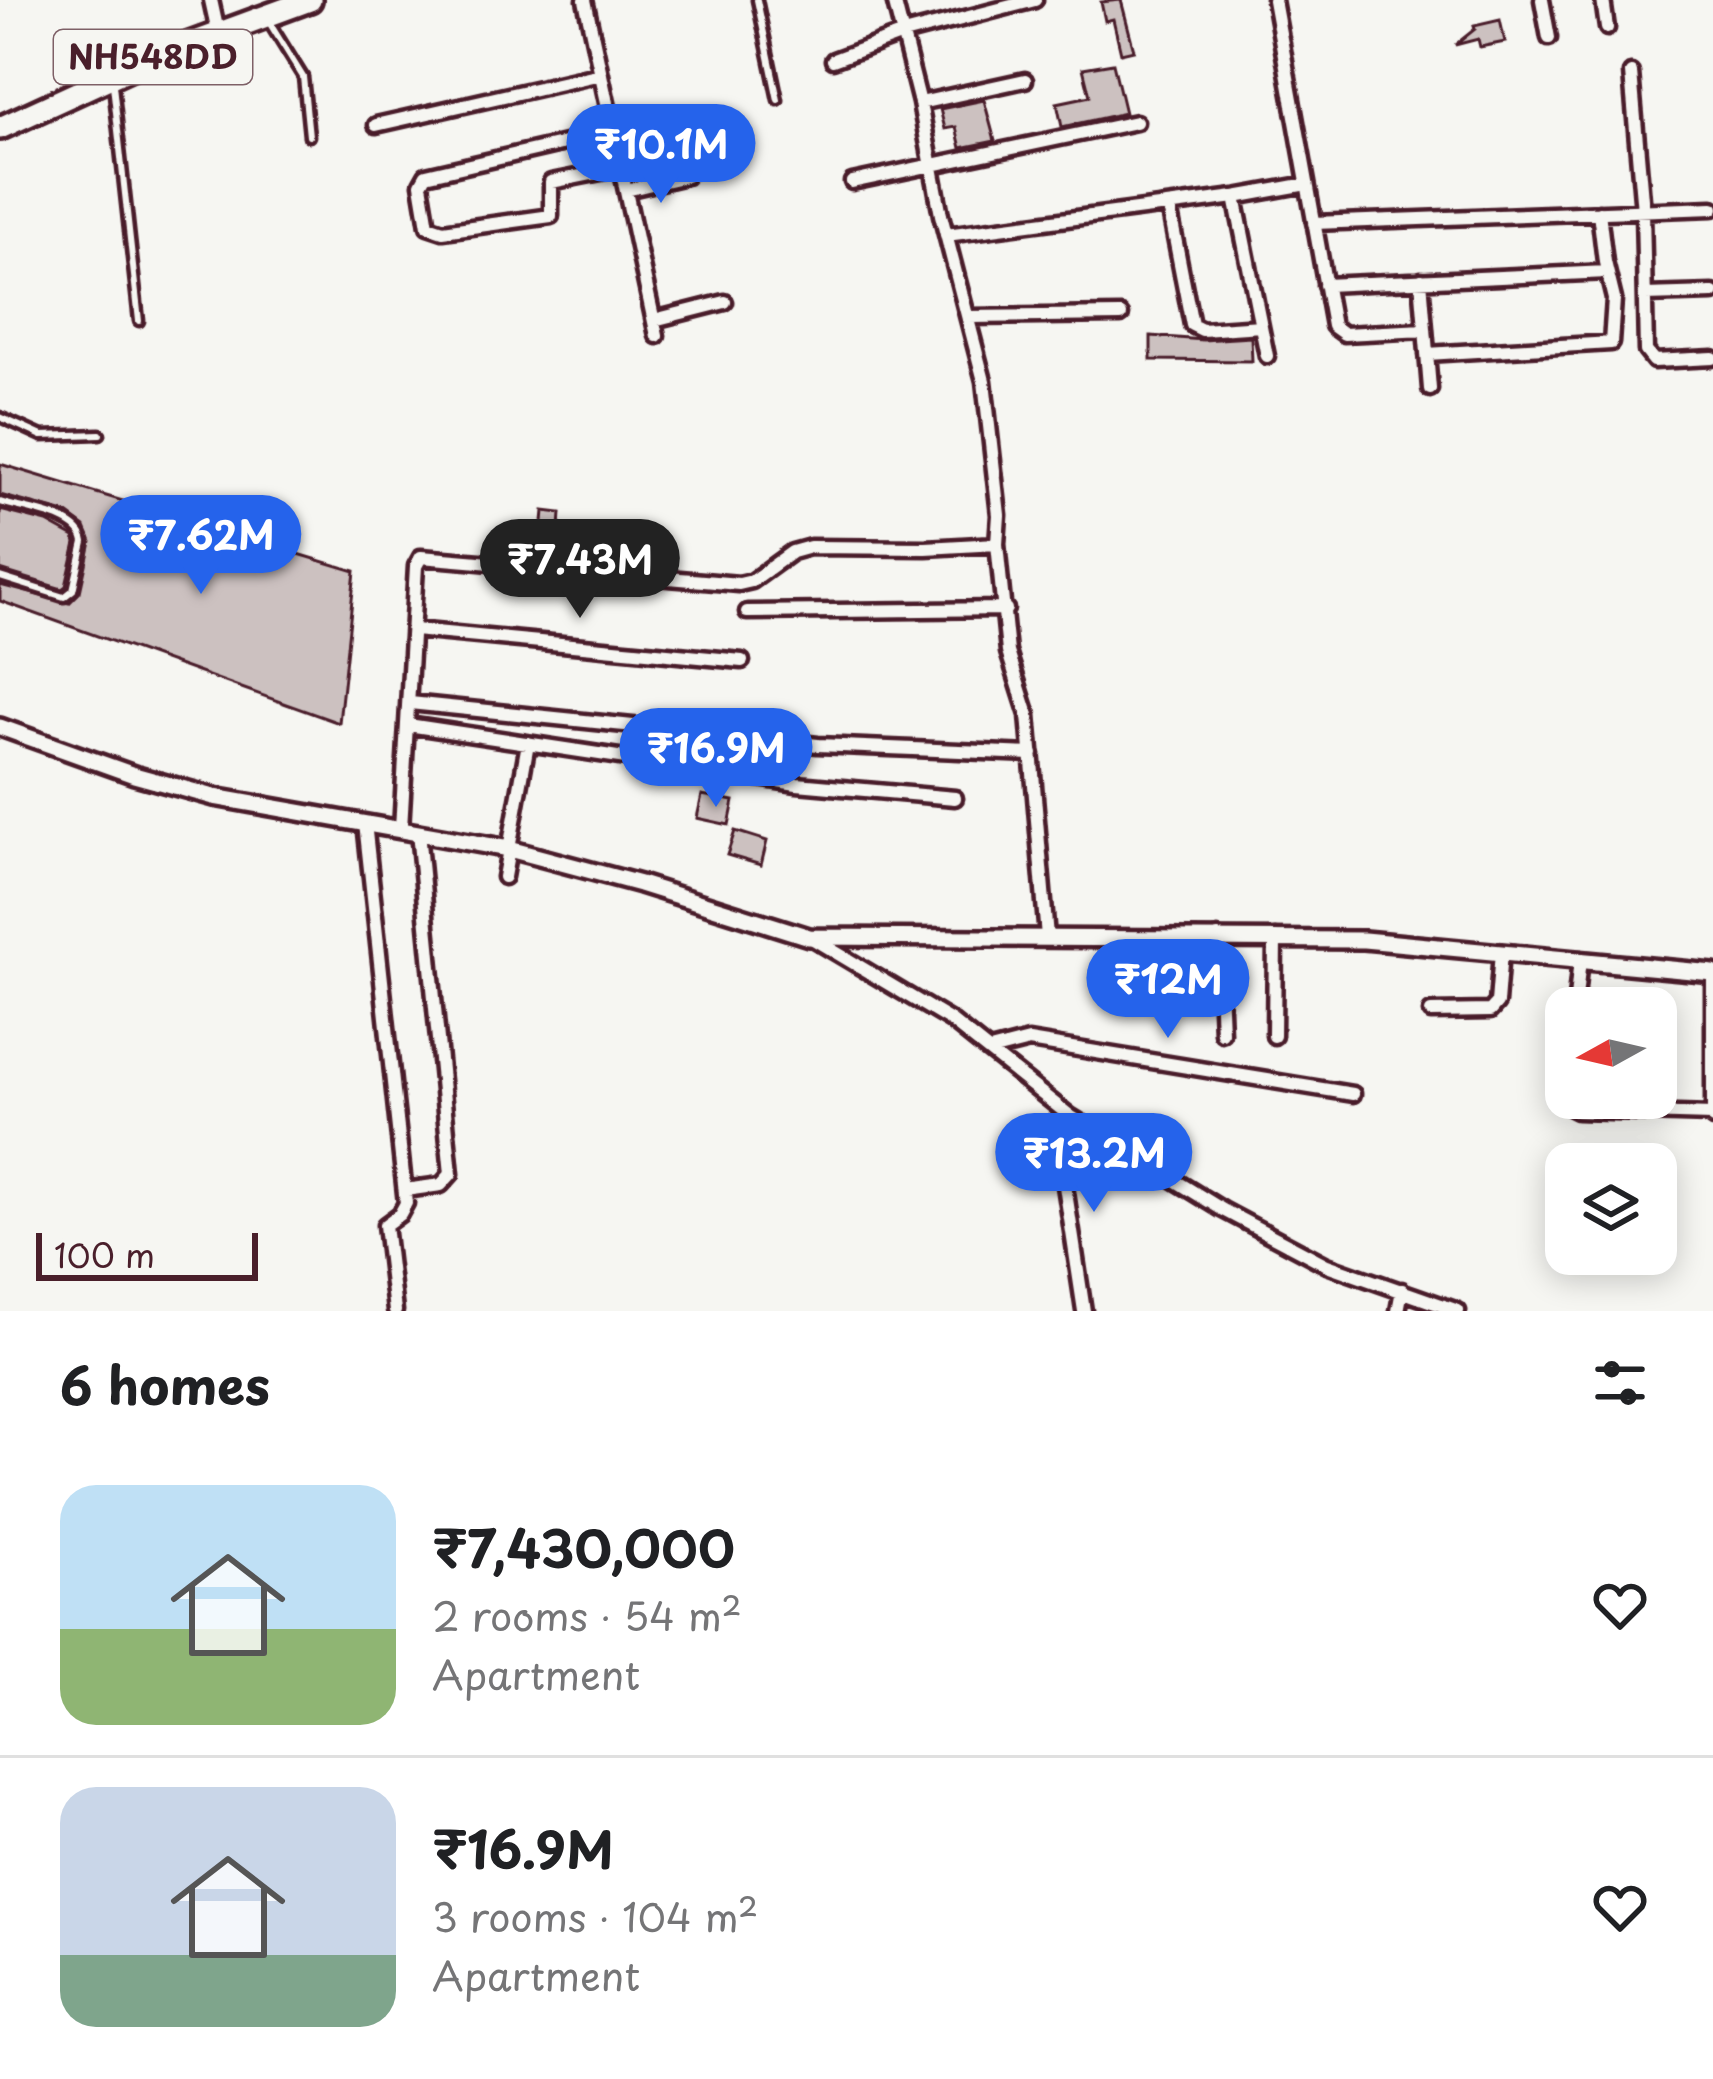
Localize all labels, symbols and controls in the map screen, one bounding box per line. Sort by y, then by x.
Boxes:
road number: NH548DD [54,30,252,84]
pin: ₹10.1M [563,104,759,206]
text: ₹10.1M [593,113,729,172]
pin: ₹7.62M [103,495,299,597]
text: ₹7.62M [127,504,275,563]
pin: ₹7.43M [482,519,678,621]
text: ₹7.43M [507,528,653,587]
pin: ₹16.9M [618,708,814,810]
text: ₹16.9M [647,717,786,776]
pin: ₹12M [1097,939,1239,1041]
text: ₹12M [1113,948,1223,1007]
north arrow [1545,987,1677,1119]
map controls [1545,987,1677,1275]
pin: ₹13.2M [996,1113,1192,1215]
text: ₹13.2M [1022,1122,1166,1181]
button: layers [1545,1143,1677,1275]
scale bar [36,1227,258,1280]
text: 100 m [54,1229,155,1279]
text: 6 homes [60,1345,270,1422]
icon: filters [1587,1350,1653,1416]
text: ₹7,430,000 [432,1508,735,1585]
icon: home [156,1533,300,1677]
icon: heart [1587,1572,1653,1638]
text: 2 rooms · 54 m² [432,1585,742,1644]
text: Apartment [432,1644,640,1703]
text: ₹16.9M [432,1809,614,1886]
icon: home [156,1835,300,1979]
icon: heart [1587,1874,1653,1940]
text: 3 rooms · 104 m² [432,1886,758,1945]
text: Apartment [432,1945,640,2004]

